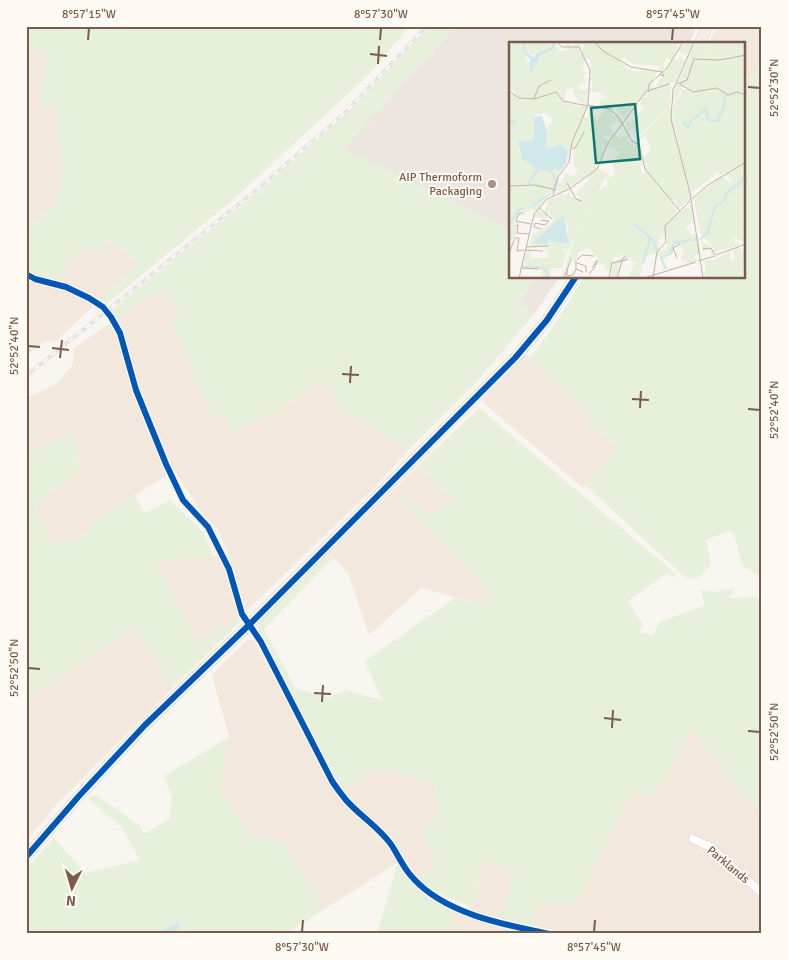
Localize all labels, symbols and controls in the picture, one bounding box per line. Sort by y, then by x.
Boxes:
text: 8°57'15"W [62,7,116,22]
text: 8°57'30"W [354,7,408,22]
text: 8°57'45"W [646,7,700,22]
inset map [509,42,746,279]
text: 52°52'30"N [767,59,782,117]
place label: AIP Thermoform Packaging [399,170,482,199]
marker: AIP Thermoform Packaging [486,178,498,190]
text: 52°52'40"N [7,317,22,375]
text: 52°52'40"N [767,381,782,439]
text: 52°52'50"N [7,639,22,697]
text: 52°52'50"N [767,703,782,761]
street label: Parklands [704,843,752,887]
north arrow [48,862,98,912]
text: N [65,892,77,909]
text: 8°57'30"W [275,940,329,955]
text: 8°57'45"W [567,940,621,955]

